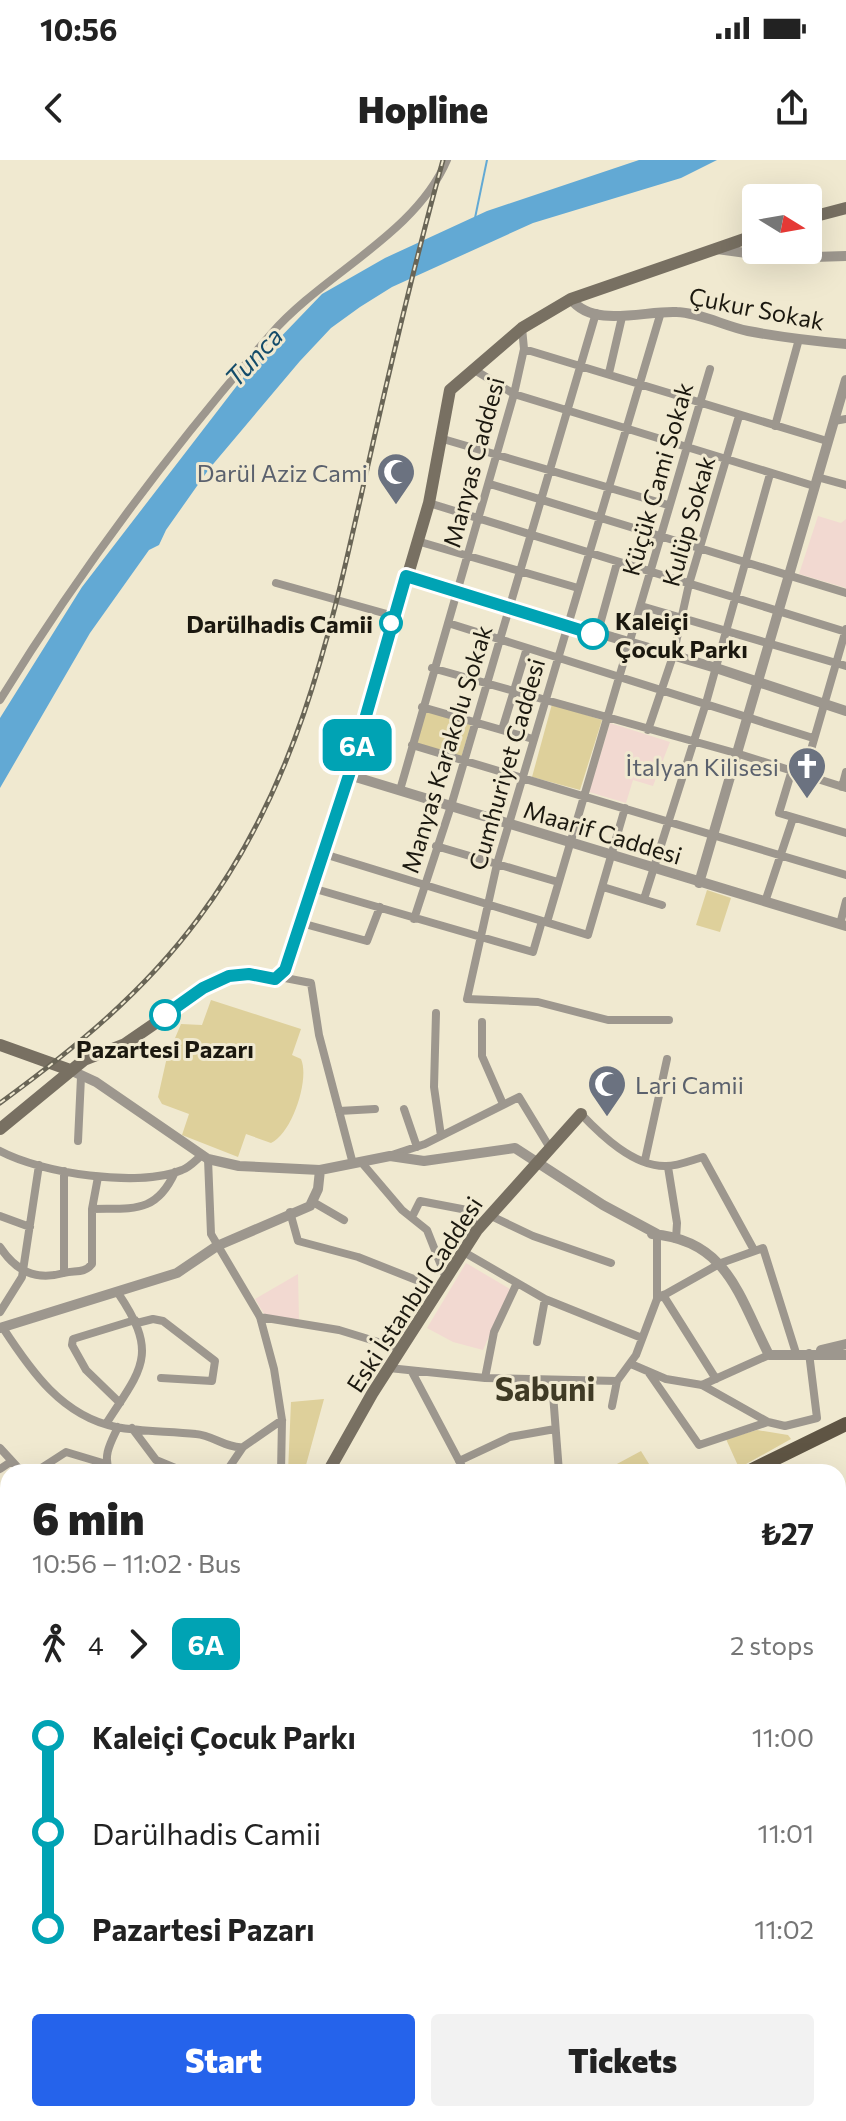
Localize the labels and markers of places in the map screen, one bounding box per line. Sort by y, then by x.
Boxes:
mosque icon: Darül Aziz Cami [375,451,417,506]
place label: Darül Aziz Cami [197,458,368,487]
place label: Kaleiçi Çocuk Parkı [615,606,748,663]
place label: Darülhadis Camii [186,609,373,638]
marker: Darülhadis Camii [380,612,402,634]
marker: Kaleiçi Çocuk Parkı [578,619,608,649]
church icon: İtalyan Kilisesi [786,745,828,800]
place label: İtalyan Kilisesi [626,752,779,781]
marker: Pazartesi Pazarı [150,1000,180,1030]
place label: Pazartesi Pazarı [76,1034,254,1063]
mosque icon: Lari Camii [586,1063,628,1118]
place label: Lari Camii [635,1070,744,1099]

